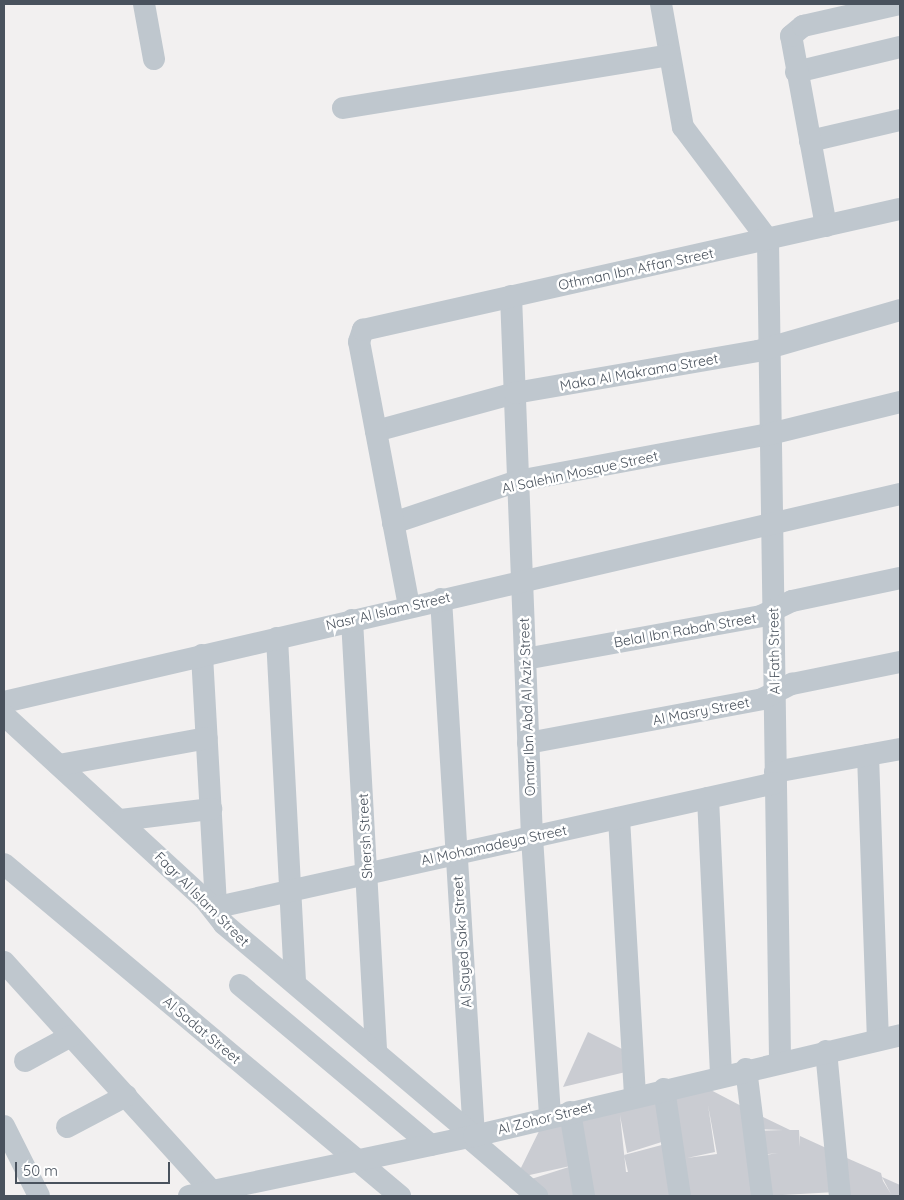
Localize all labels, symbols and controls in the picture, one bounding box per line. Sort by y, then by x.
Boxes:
street label: Othman Ibn Affan Street [557,244,715,294]
street label: Maka Al Makrama Street [559,350,719,394]
street label: Al Salehin Mosque Street [500,447,660,497]
street label: Nasr Al Islam Street [324,589,452,633]
street label: Al Fath Street [765,607,783,695]
street label: Belal Ibn Rabah Street [612,609,758,651]
street label: Omar Ibn Abd Al Aziz Street [515,617,539,797]
street label: Al Masry Street [651,693,751,729]
street label: Shersh Street [354,793,376,879]
street label: Al Mohamadeya Street [420,821,568,869]
street label: Fagr Al Islam Street [151,848,253,950]
street label: Al Sayed Sakr Street [449,876,475,1008]
street label: Al Sadat Street [160,993,244,1067]
street label: Al Zohor Street [496,1098,594,1138]
scale bar [18,1152,172,1184]
text: 50 m [23,1161,58,1180]

